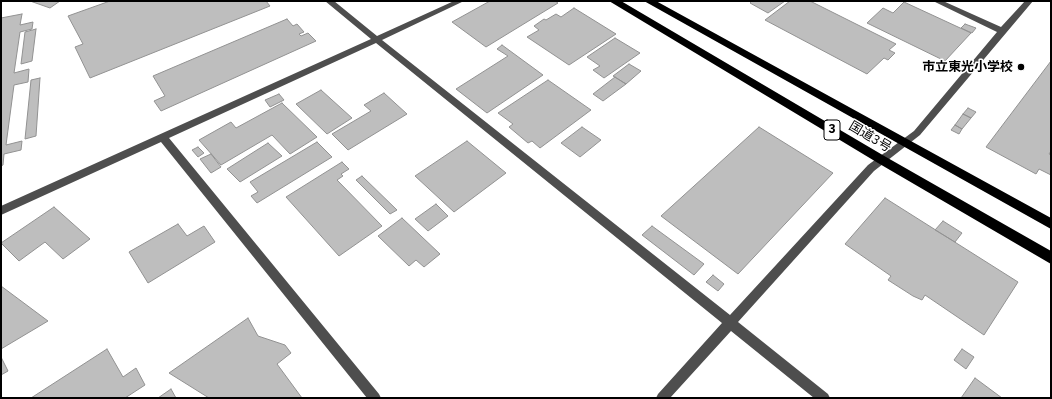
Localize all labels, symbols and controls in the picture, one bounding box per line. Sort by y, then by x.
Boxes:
place label: 市立東光小学校 [922,59,1013,75]
marker: 市立東光小学校 [1016,62,1026,72]
street label: 国道3号 [846,118,894,156]
road number: 3 [824,120,840,140]

